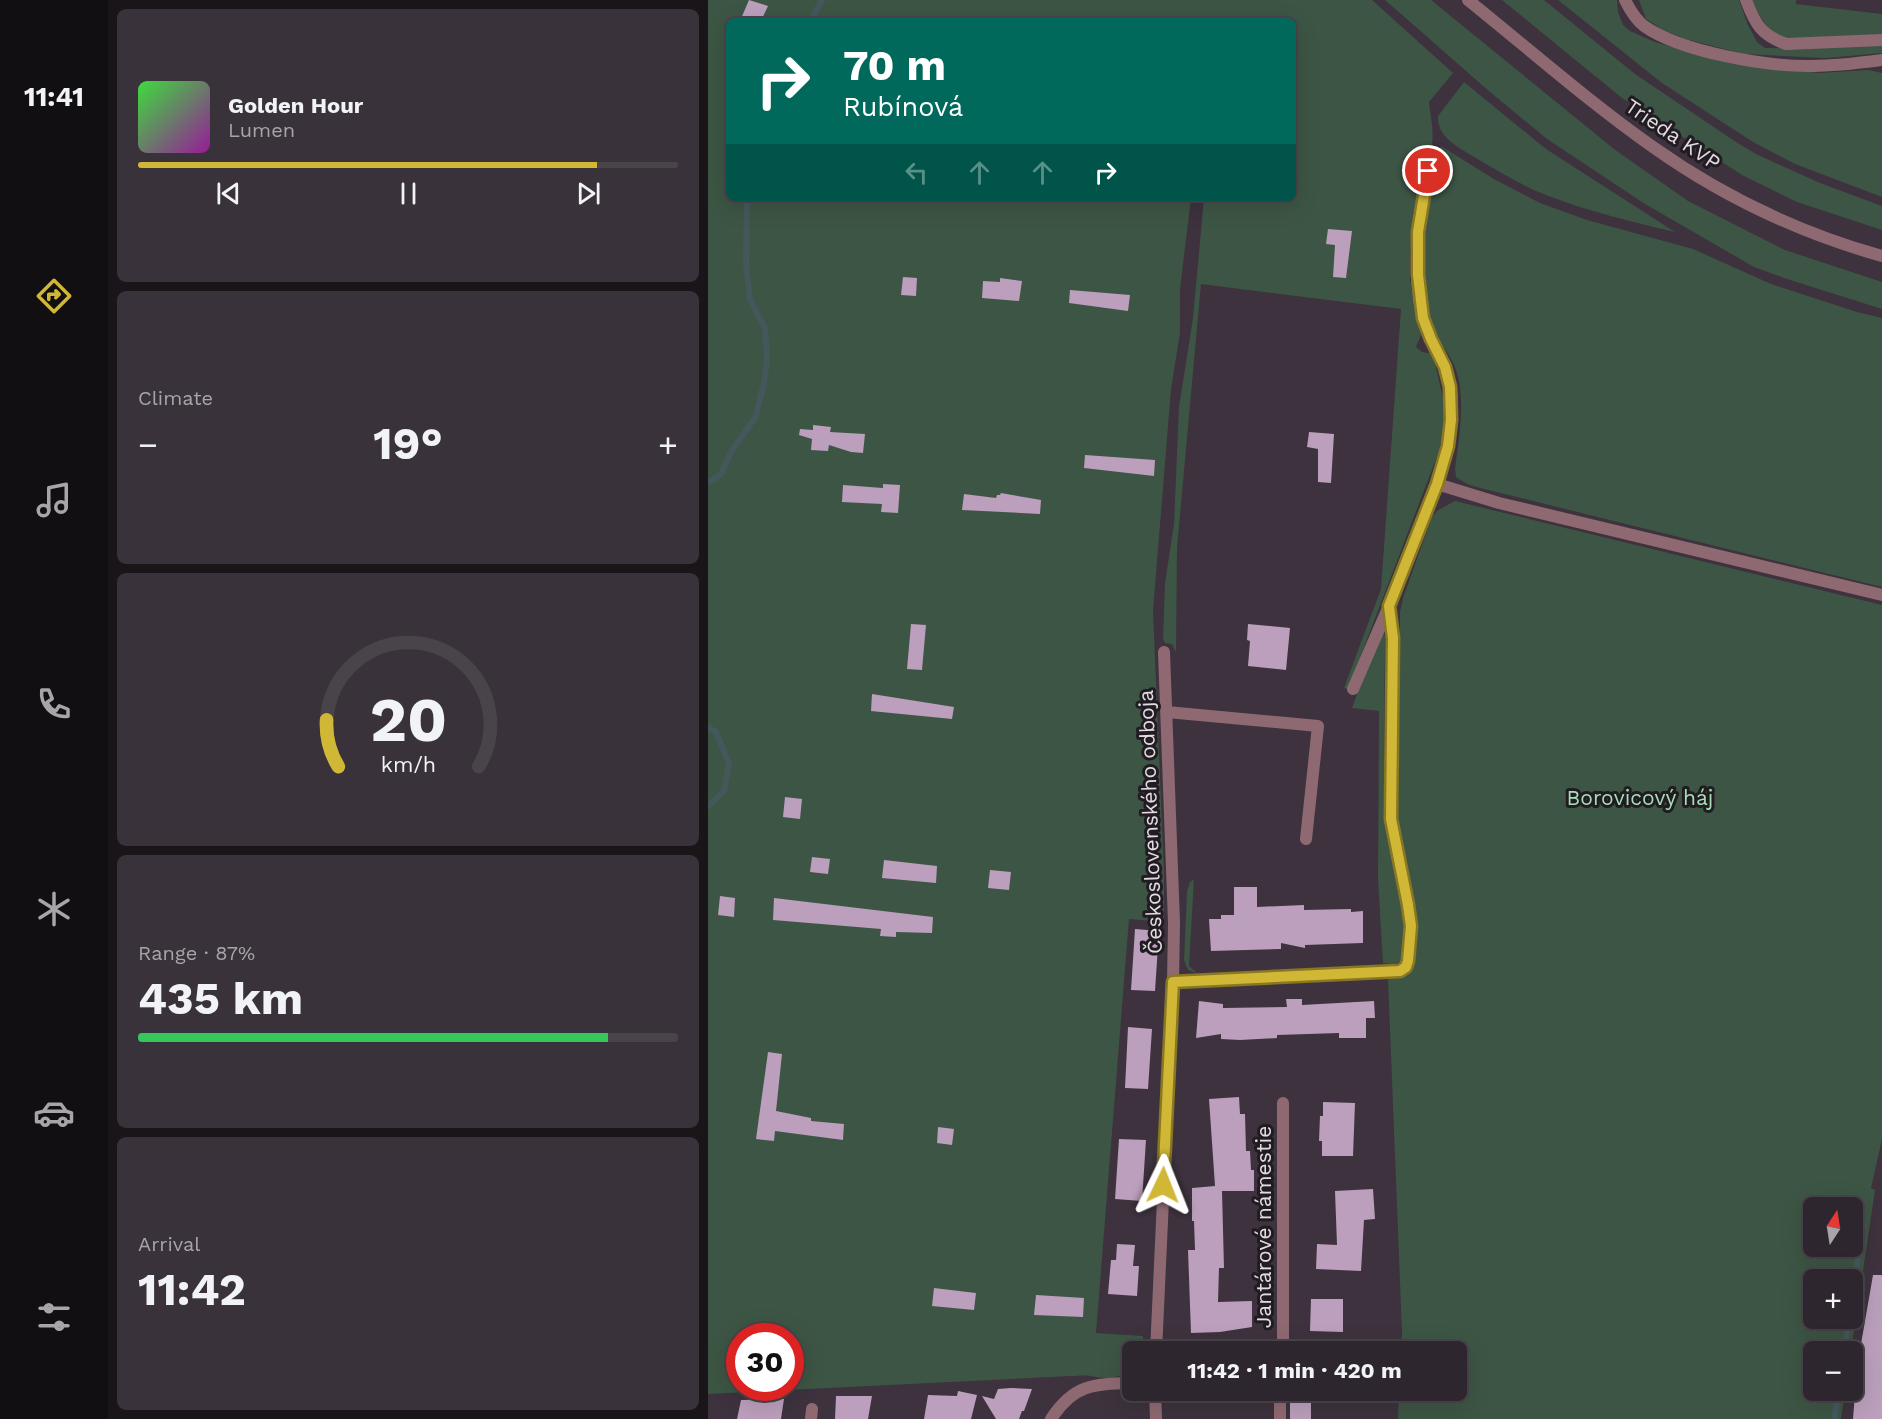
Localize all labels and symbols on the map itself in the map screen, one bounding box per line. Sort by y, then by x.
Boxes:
street label: Trieda KVP [1621,93,1725,175]
pin [1402,145,1453,196]
street label: Československého odboja [1133,689,1167,955]
park label: Borovicový háj [1567,785,1713,810]
street label: Jantárové námestie [1251,1126,1276,1328]
position arrow [1131,1153,1195,1217]
north arrow [1803,1197,1863,1257]
speed limit sign: 30 [726,1323,804,1401]

